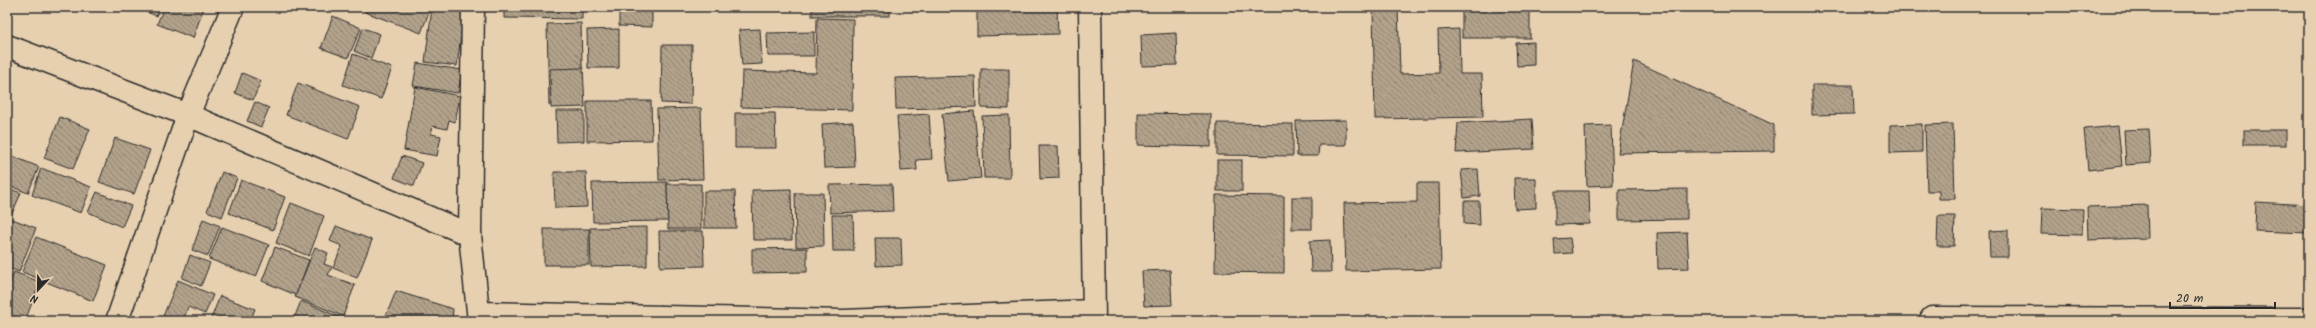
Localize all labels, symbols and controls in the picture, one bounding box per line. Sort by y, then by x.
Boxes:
north arrow [18,270,58,310]
scale bar [2170,284,2275,310]
text: N [28,289,41,308]
text: 20 m [2176,289,2204,308]

